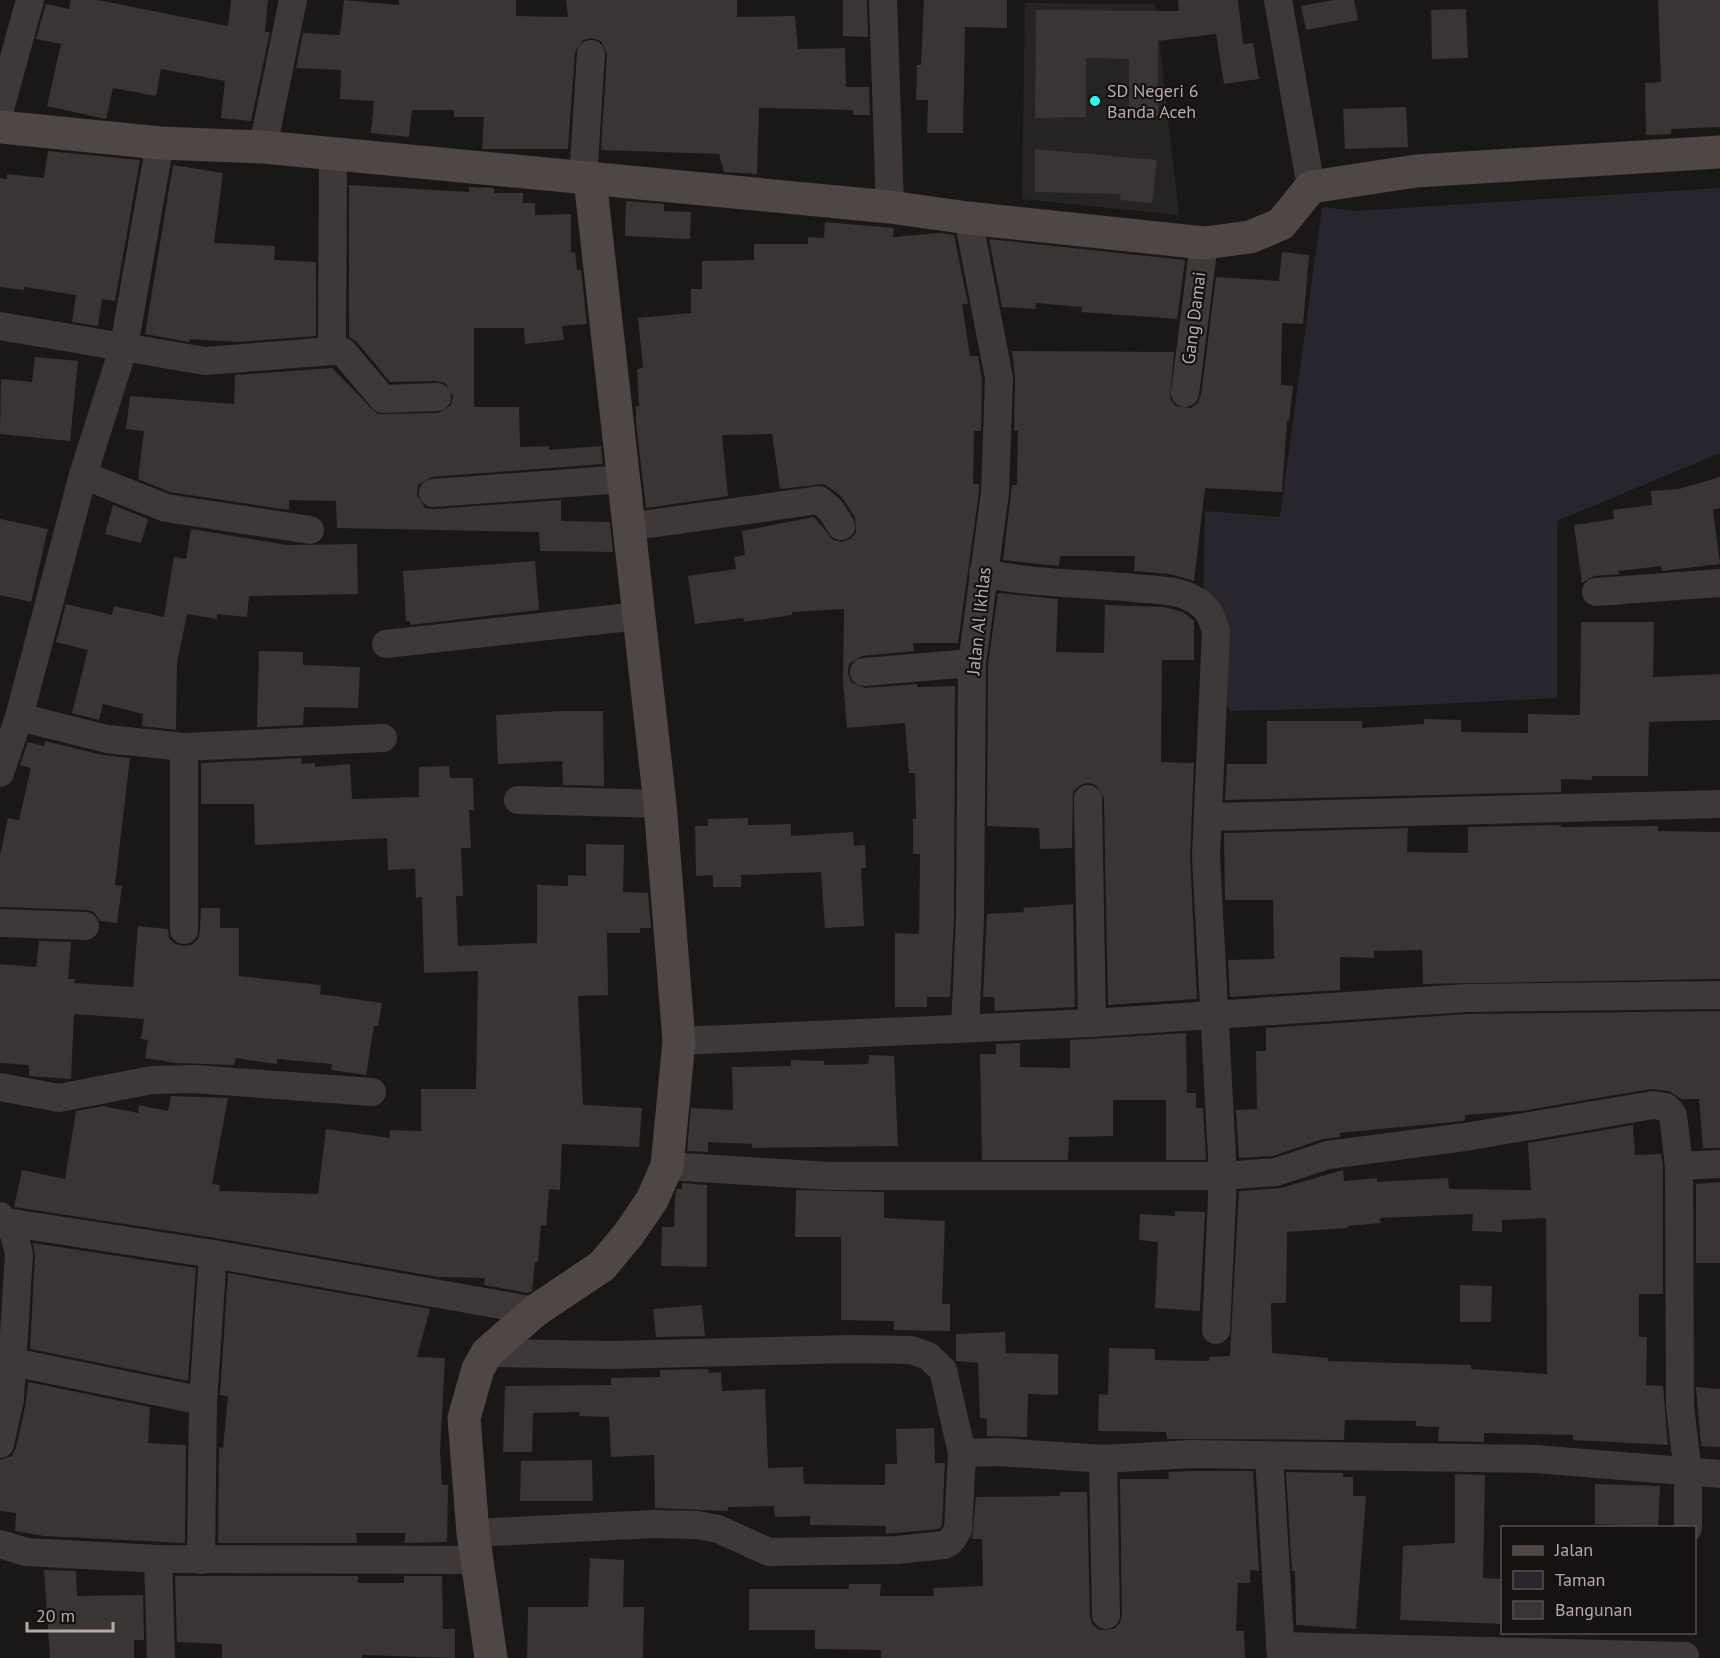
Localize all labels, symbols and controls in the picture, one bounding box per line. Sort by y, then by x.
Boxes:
place label: SD Negeri 6 Banda Aceh [1107,79,1199,123]
marker: SD Negeri 6 Banda Aceh [1088,94,1102,108]
street label: Gang Damai [1176,270,1211,366]
street label: Jalan Al Ikhlas [961,566,996,677]
legend [1501,1526,1696,1634]
text: Jalan [1554,1538,1593,1561]
text: Taman [1555,1568,1605,1591]
scale bar [27,1595,112,1633]
text: Bangunan [1555,1598,1632,1621]
text: 20 m [36,1604,75,1627]

